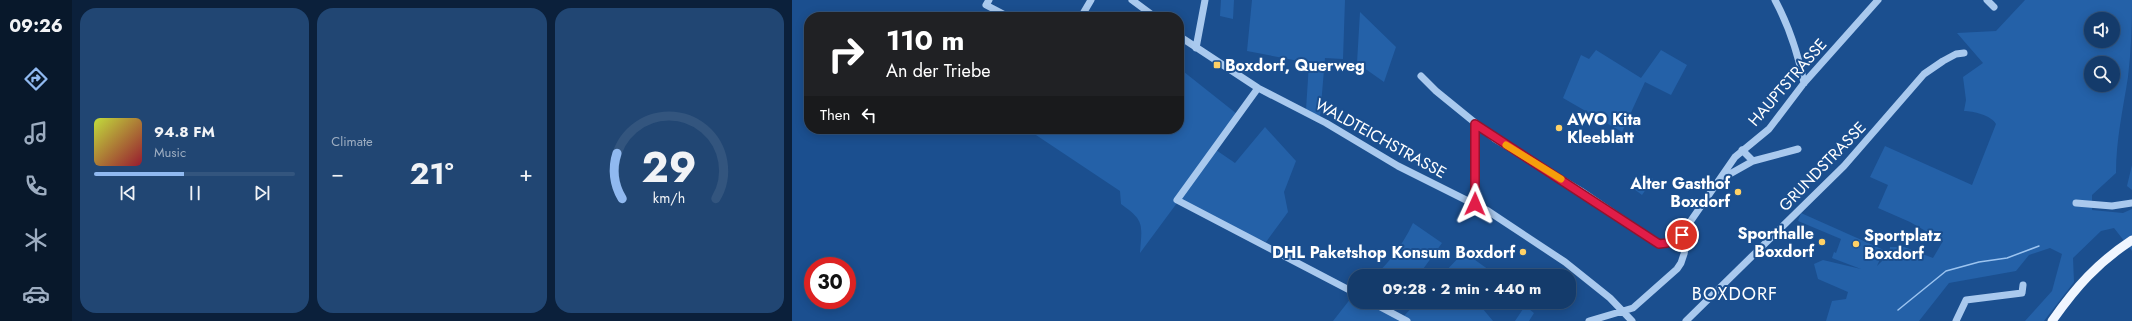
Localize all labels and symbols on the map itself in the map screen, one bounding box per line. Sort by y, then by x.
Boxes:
street label: HAUPTSTRASSE [1743,33,1832,131]
place label: Boxdorf, Querweg [1225,54,1365,77]
marker: Boxdorf, Querweg [1212,60,1222,70]
street label: WALDTEICHSTRASSE [1311,93,1451,184]
place label: AWO Kita Kleeblatt [1566,108,1641,149]
street label: GRUNDSTRASSE [1774,116,1871,216]
marker: AWO Kita Kleeblatt [1554,123,1564,133]
place label: Alter Gasthof Boxdorf [1629,172,1731,213]
position arrow [1454,183,1496,225]
marker: Alter Gasthof Boxdorf [1733,187,1743,197]
pin [1665,218,1699,252]
place label: Sporthalle Boxdorf [1737,222,1815,263]
place label: Sportplatz Boxdorf [1864,224,1942,265]
marker: Sporthalle Boxdorf [1817,237,1827,247]
marker: Sportplatz Boxdorf [1851,239,1861,249]
place label: DHL Paketshop Konsum Boxdorf [1272,241,1516,264]
marker: DHL Paketshop Konsum Boxdorf [1518,247,1528,257]
speed limit sign: 30 [804,257,856,309]
district label: BOXDORF [1692,281,1778,307]

